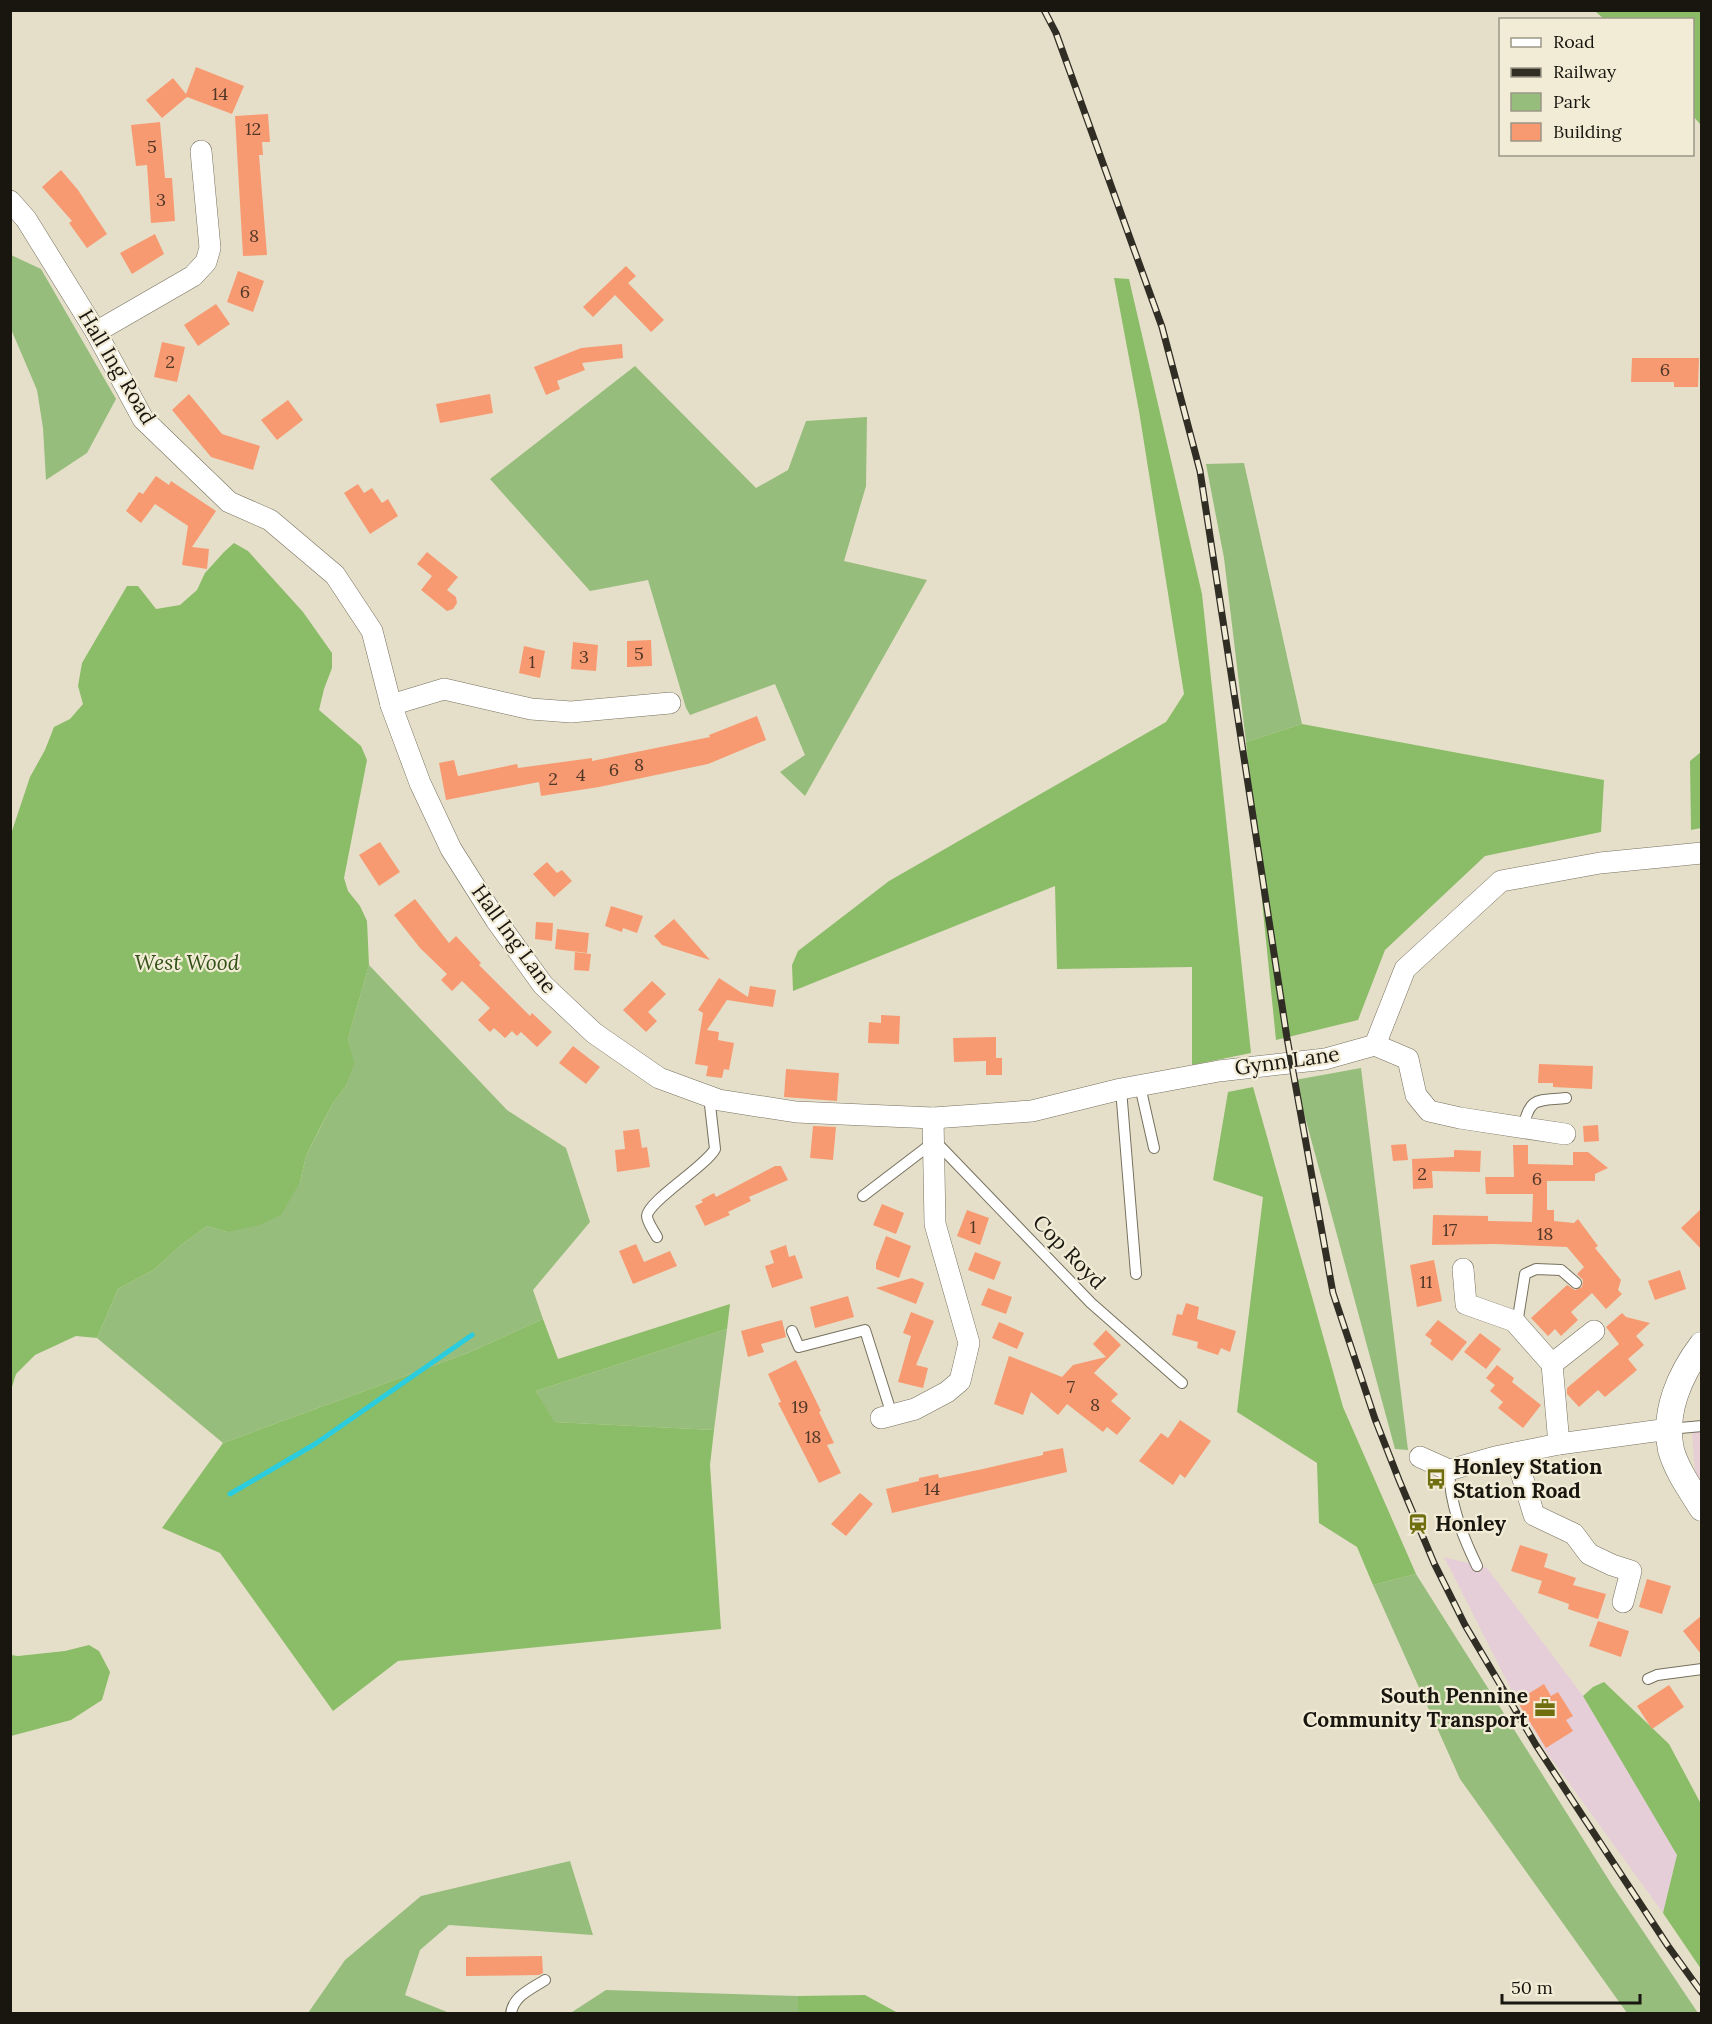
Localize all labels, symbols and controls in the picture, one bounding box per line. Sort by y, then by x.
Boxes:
legend [1499,18,1694,156]
text: Road [1553,30,1595,53]
text: Railway [1553,60,1617,83]
house number: 14 [212,82,228,105]
text: Park [1553,90,1591,113]
house number: 12 [245,117,261,140]
text: Building [1553,120,1623,143]
house number: 5 [147,135,157,158]
house number: 3 [156,188,166,211]
house number: 8 [249,224,259,247]
house number: 6 [240,280,250,303]
street label: Hall Ing Road [73,304,162,429]
house number: 2 [165,350,175,373]
house number: 6 [1660,358,1670,381]
house number: 5 [634,642,644,665]
house number: 3 [579,645,589,668]
house number: 1 [529,650,535,673]
house number: 8 [634,753,644,776]
house number: 6 [609,758,619,781]
house number: 4 [576,763,586,786]
house number: 2 [548,767,558,790]
street label: Hall Ing Lane [466,879,563,999]
park label: West Wood [135,949,240,976]
street label: Gynn Lane [1233,1040,1341,1081]
house number: 2 [1417,1162,1427,1185]
house number: 6 [1532,1167,1542,1190]
street label: Cop Royd [1027,1209,1112,1295]
house number: 1 [970,1215,976,1238]
house number: 17 [1443,1218,1457,1241]
house number: 18 [1537,1222,1553,1245]
house number: 11 [1419,1270,1433,1293]
house number: 7 [1067,1375,1075,1398]
house number: 8 [1090,1393,1100,1416]
house number: 19 [792,1395,808,1418]
house number: 18 [805,1425,821,1448]
place label: Honley Station Station Road [1453,1453,1602,1504]
bus stop icon: Honley Station Station Road [1424,1467,1448,1491]
house number: 14 [924,1477,940,1500]
place label: Honley [1435,1510,1506,1537]
station icon: Honley [1406,1512,1430,1536]
place label: South Pennine Community Transport [1303,1682,1528,1733]
office icon: South Pennine Community Transport [1533,1696,1557,1720]
scale bar [1502,1967,1640,2005]
text: 50 m [1511,1976,1553,1999]

